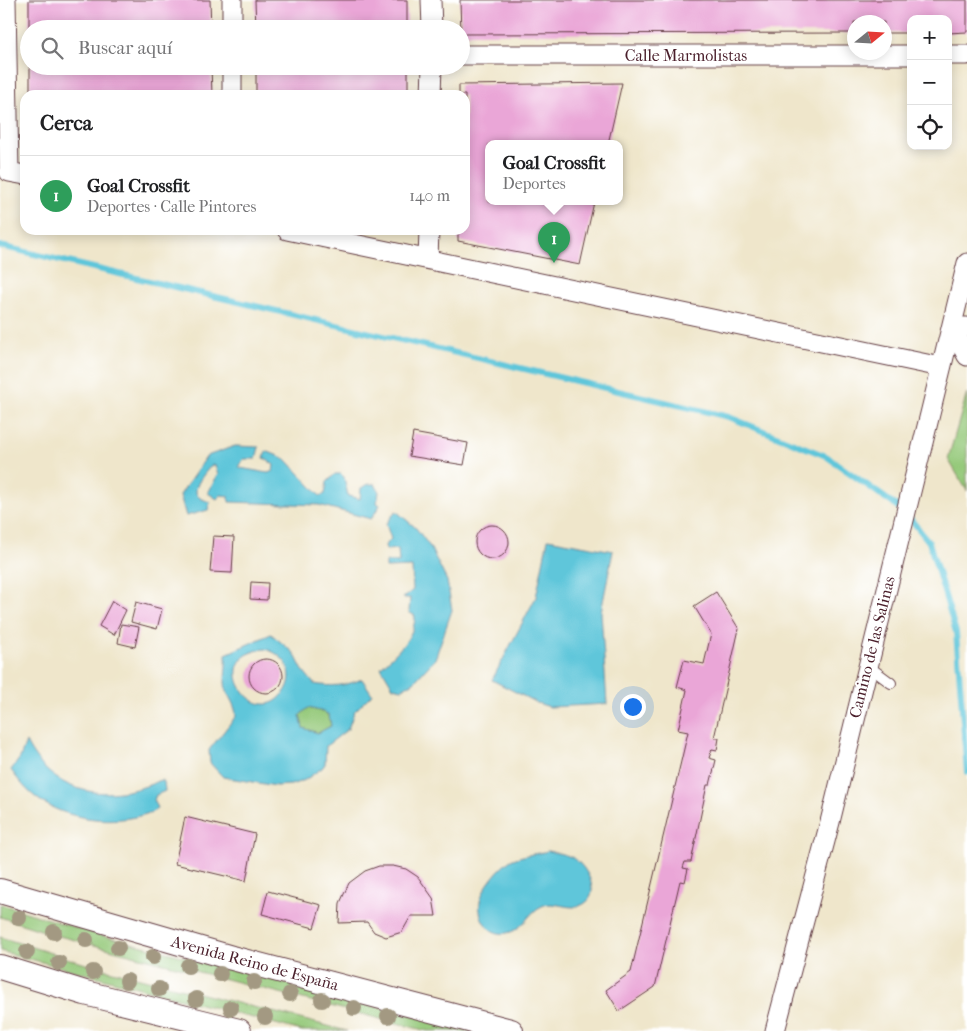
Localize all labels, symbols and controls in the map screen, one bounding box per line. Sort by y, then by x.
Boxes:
north arrow [847,15,892,60]
map controls [907,15,952,150]
button: + [907,15,952,60]
search box [20,20,470,75]
icon: search [38,34,66,62]
text: Buscar aquí [78,37,172,59]
street label: Calle Marmolistas [625,46,747,65]
button: − [907,60,952,105]
button: locate [907,105,952,150]
text: Cerca [40,111,92,135]
popup [485,140,623,205]
text: Goal Crossfit [503,152,605,174]
text: Deportes [503,174,566,193]
text: Goal Crossfit [87,175,190,197]
text: 1 [53,186,59,205]
text: 140 m [409,186,450,205]
text: Deportes · Calle Pintores [87,197,256,216]
pin: 1 [538,222,570,263]
street label: Camino de las Salinas [845,574,899,720]
your location [620,694,646,720]
street label: Avenida Reino de España [168,931,341,995]

